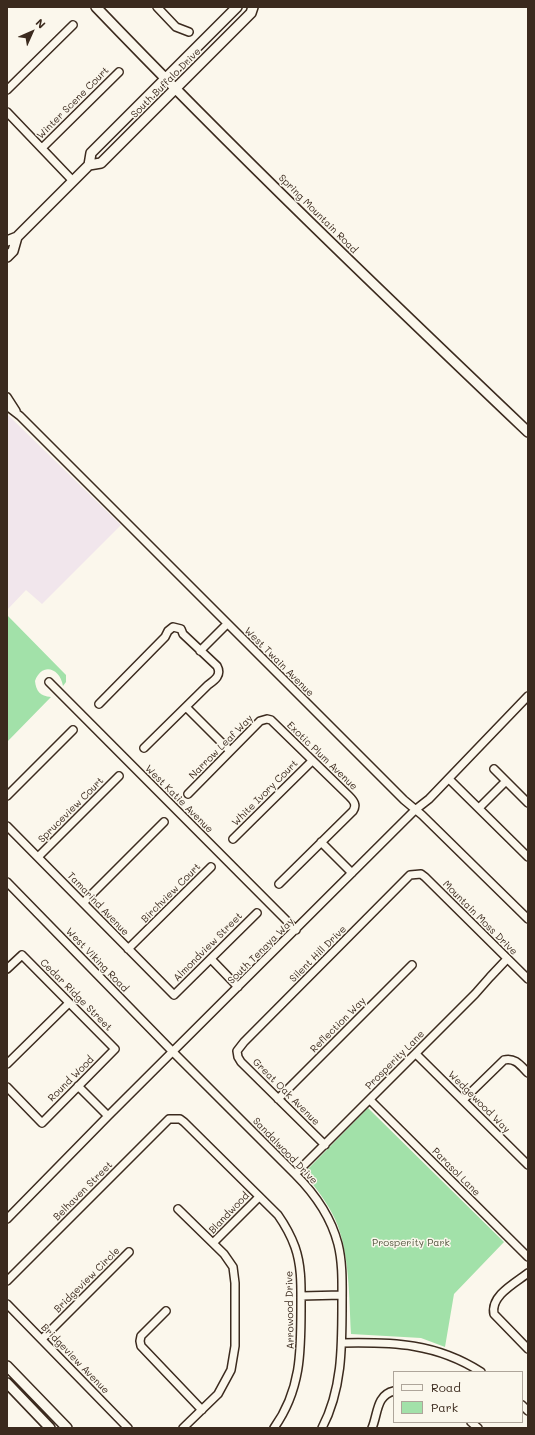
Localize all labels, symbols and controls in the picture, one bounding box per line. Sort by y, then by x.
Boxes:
north arrow [12,12,52,52]
text: N [33,15,49,31]
street label: South Buffalo Drive [129,46,203,120]
street label: Winter Scene Court [35,65,111,141]
street label: Spring Mountain Road [276,172,360,256]
street label: West Twain Avenue [242,625,316,699]
street label: Narrow Leaf Way [187,713,255,781]
street label: Exotic Plum Avenue [284,719,360,793]
street label: White Ivory Court [230,758,300,828]
street label: West Katie Avenue [143,763,215,835]
street label: Spruceview Court [36,775,106,845]
street label: Birchview Court [139,861,203,925]
street label: Tamarind Avenue [65,870,131,938]
street label: Mountain Moss Drive [440,878,520,958]
street label: Almondview Street [171,910,245,984]
street label: South Tenaya Way [225,915,297,987]
street label: Silent Hill Drive [287,923,349,985]
street label: West Viking Road [63,925,131,995]
street label: Cedar Ridge Street [37,956,115,1034]
street label: Reflection Way [308,995,368,1055]
street label: Prosperity Lane [363,1028,427,1092]
street label: Round Wood [46,1054,96,1104]
street label: Great Oak Avenue [250,1056,322,1128]
street label: Wedgewood Way [446,1069,512,1135]
street label: Sandalwood Drive [250,1115,320,1187]
street label: Parasol Lane [429,1145,483,1199]
street label: Belhaven Street [51,1159,115,1223]
street label: Blandwood [206,1190,252,1236]
park label: Prosperity Park [372,1237,450,1249]
street label: Bridgeview Circle [52,1245,122,1315]
street label: Arrowood Drive [283,1271,297,1349]
street label: Bridgeview Avenue [38,1321,112,1397]
legend [393,1371,523,1423]
text: Road [431,1379,461,1395]
text: Park [431,1399,458,1415]

